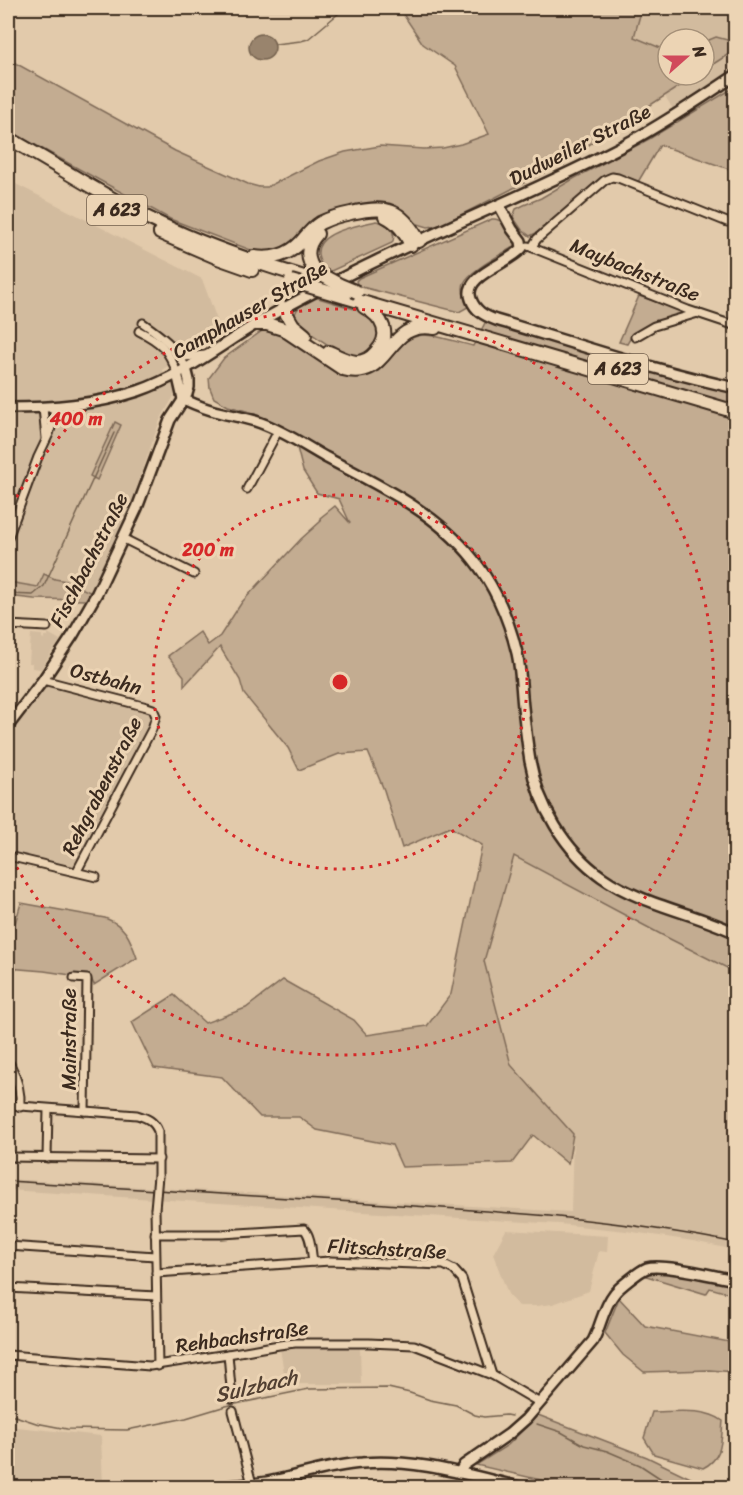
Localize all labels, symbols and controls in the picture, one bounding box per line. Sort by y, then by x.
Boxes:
north arrow [656,27,716,87]
text: N [684,40,715,63]
street label: Dudweiler Straße [503,94,657,196]
road number: A 623 [87,195,147,225]
street label: Maybachstraße [565,228,705,312]
street label: Camphauser Straße [166,251,335,369]
road number: A 623 [588,354,648,384]
text: 400 m [49,403,102,435]
street label: Fischbachstraße [40,486,138,634]
text: 200 m [181,534,234,566]
street label: Ostbahn [66,653,146,705]
centre of rings [330,672,350,692]
street label: Rehgrabenstraße [52,710,152,862]
street label: Mainstraße [52,988,87,1090]
street label: Flitschstraße [327,1228,447,1270]
street label: Rehbachstraße [173,1310,311,1364]
water label: Sulzbach [211,1358,303,1414]

